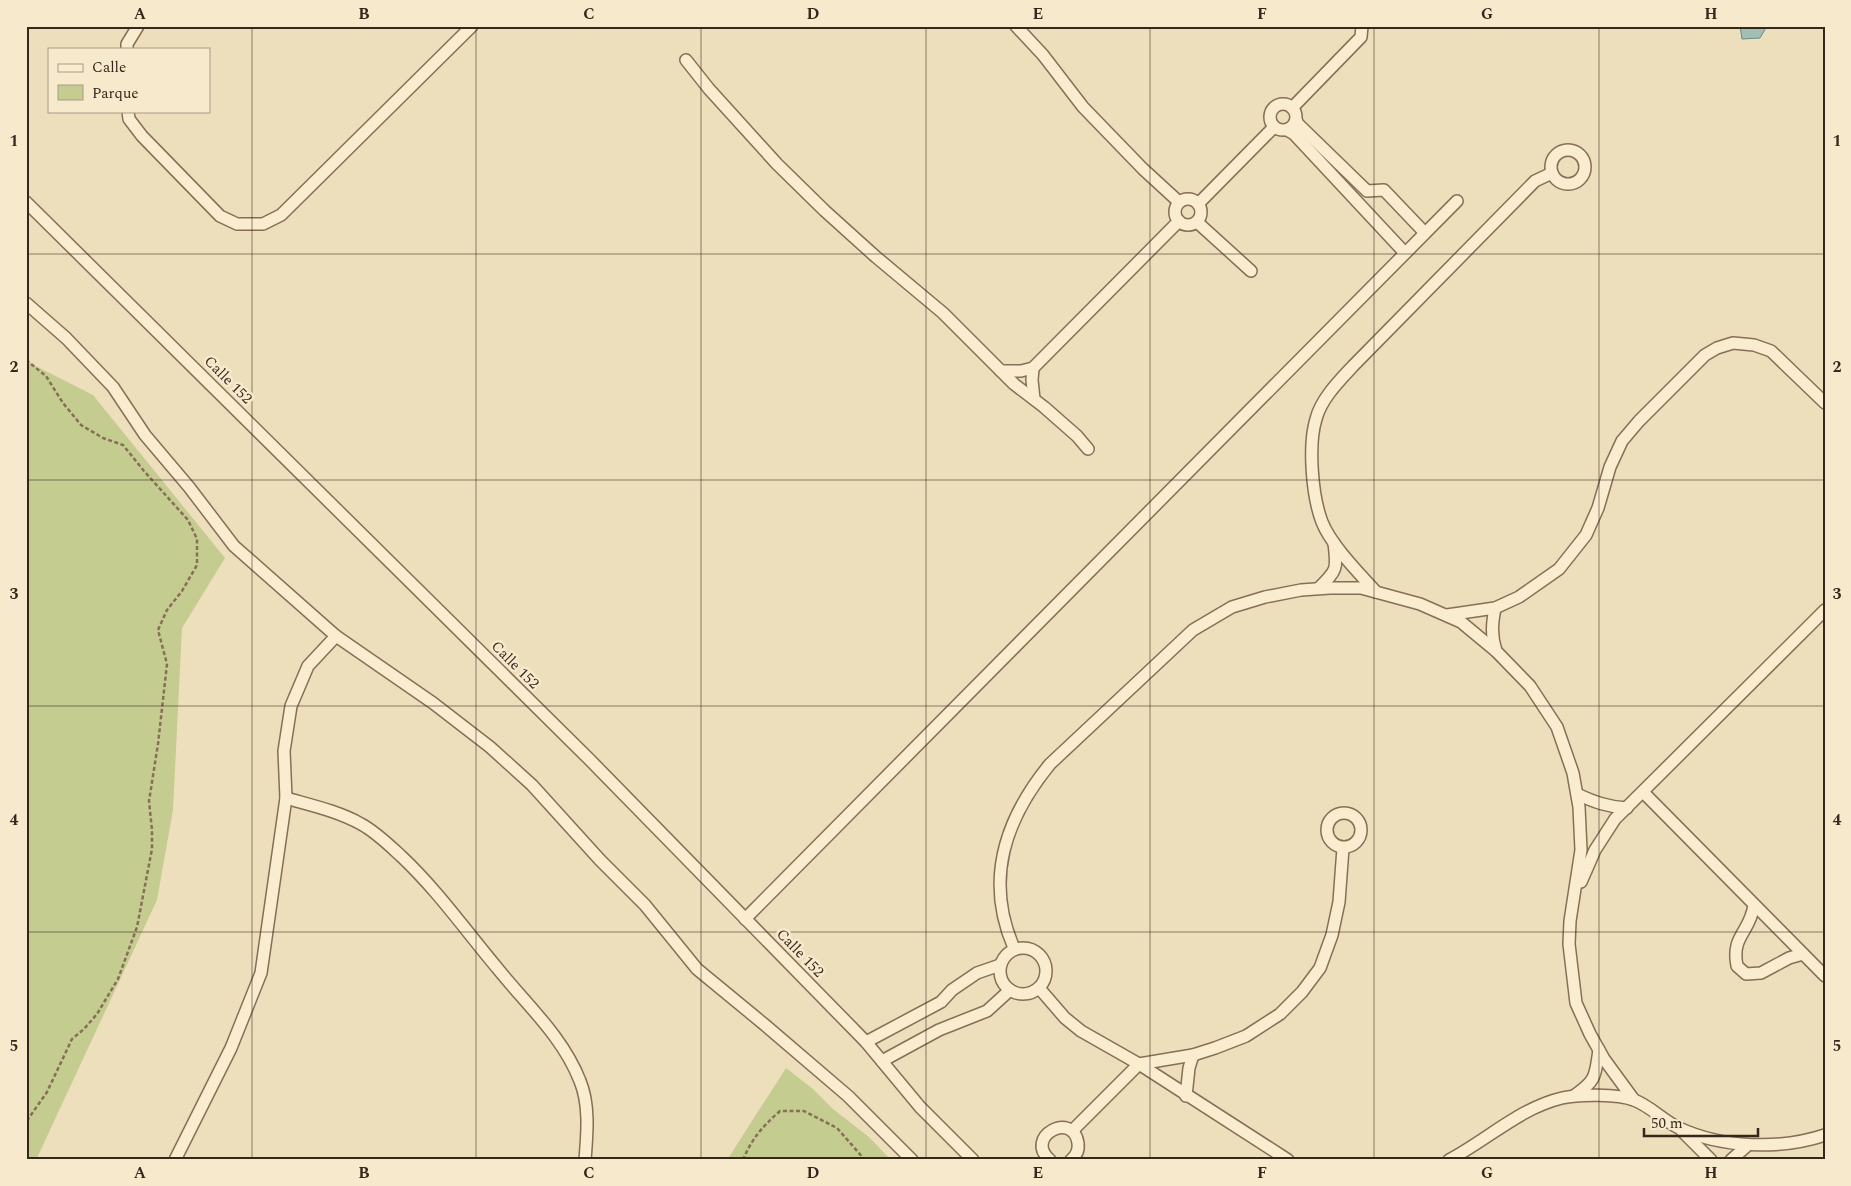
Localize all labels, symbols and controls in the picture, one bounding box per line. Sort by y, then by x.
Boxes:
text: A [134,2,147,26]
text: B [358,2,370,26]
text: C [583,2,595,26]
text: D [807,2,820,26]
text: E [1033,2,1043,26]
text: F [1257,2,1267,26]
text: G [1481,2,1493,26]
text: H [1704,2,1718,26]
legend [48,48,210,112]
text: Calle [92,56,126,79]
text: Parque [92,82,139,105]
text: 1 [10,129,18,153]
text: 1 [1833,129,1841,153]
street label: Calle 152 [198,350,258,410]
text: 2 [10,355,19,379]
text: 2 [1833,355,1842,379]
text: 3 [10,582,19,606]
text: 3 [1833,582,1842,606]
street label: Calle 152 [485,635,545,695]
text: 4 [10,808,19,832]
text: 4 [1833,808,1842,832]
street label: Calle 152 [771,923,829,983]
text: 5 [10,1034,18,1058]
text: 5 [1833,1034,1841,1058]
scale bar [1644,1106,1757,1138]
text: 50 m [1651,1112,1683,1135]
text: A [134,1161,147,1185]
text: B [358,1161,370,1185]
text: C [583,1161,595,1185]
text: D [807,1161,820,1185]
text: E [1033,1161,1043,1185]
text: F [1257,1161,1267,1185]
text: G [1481,1161,1493,1185]
text: H [1704,1161,1718,1185]

